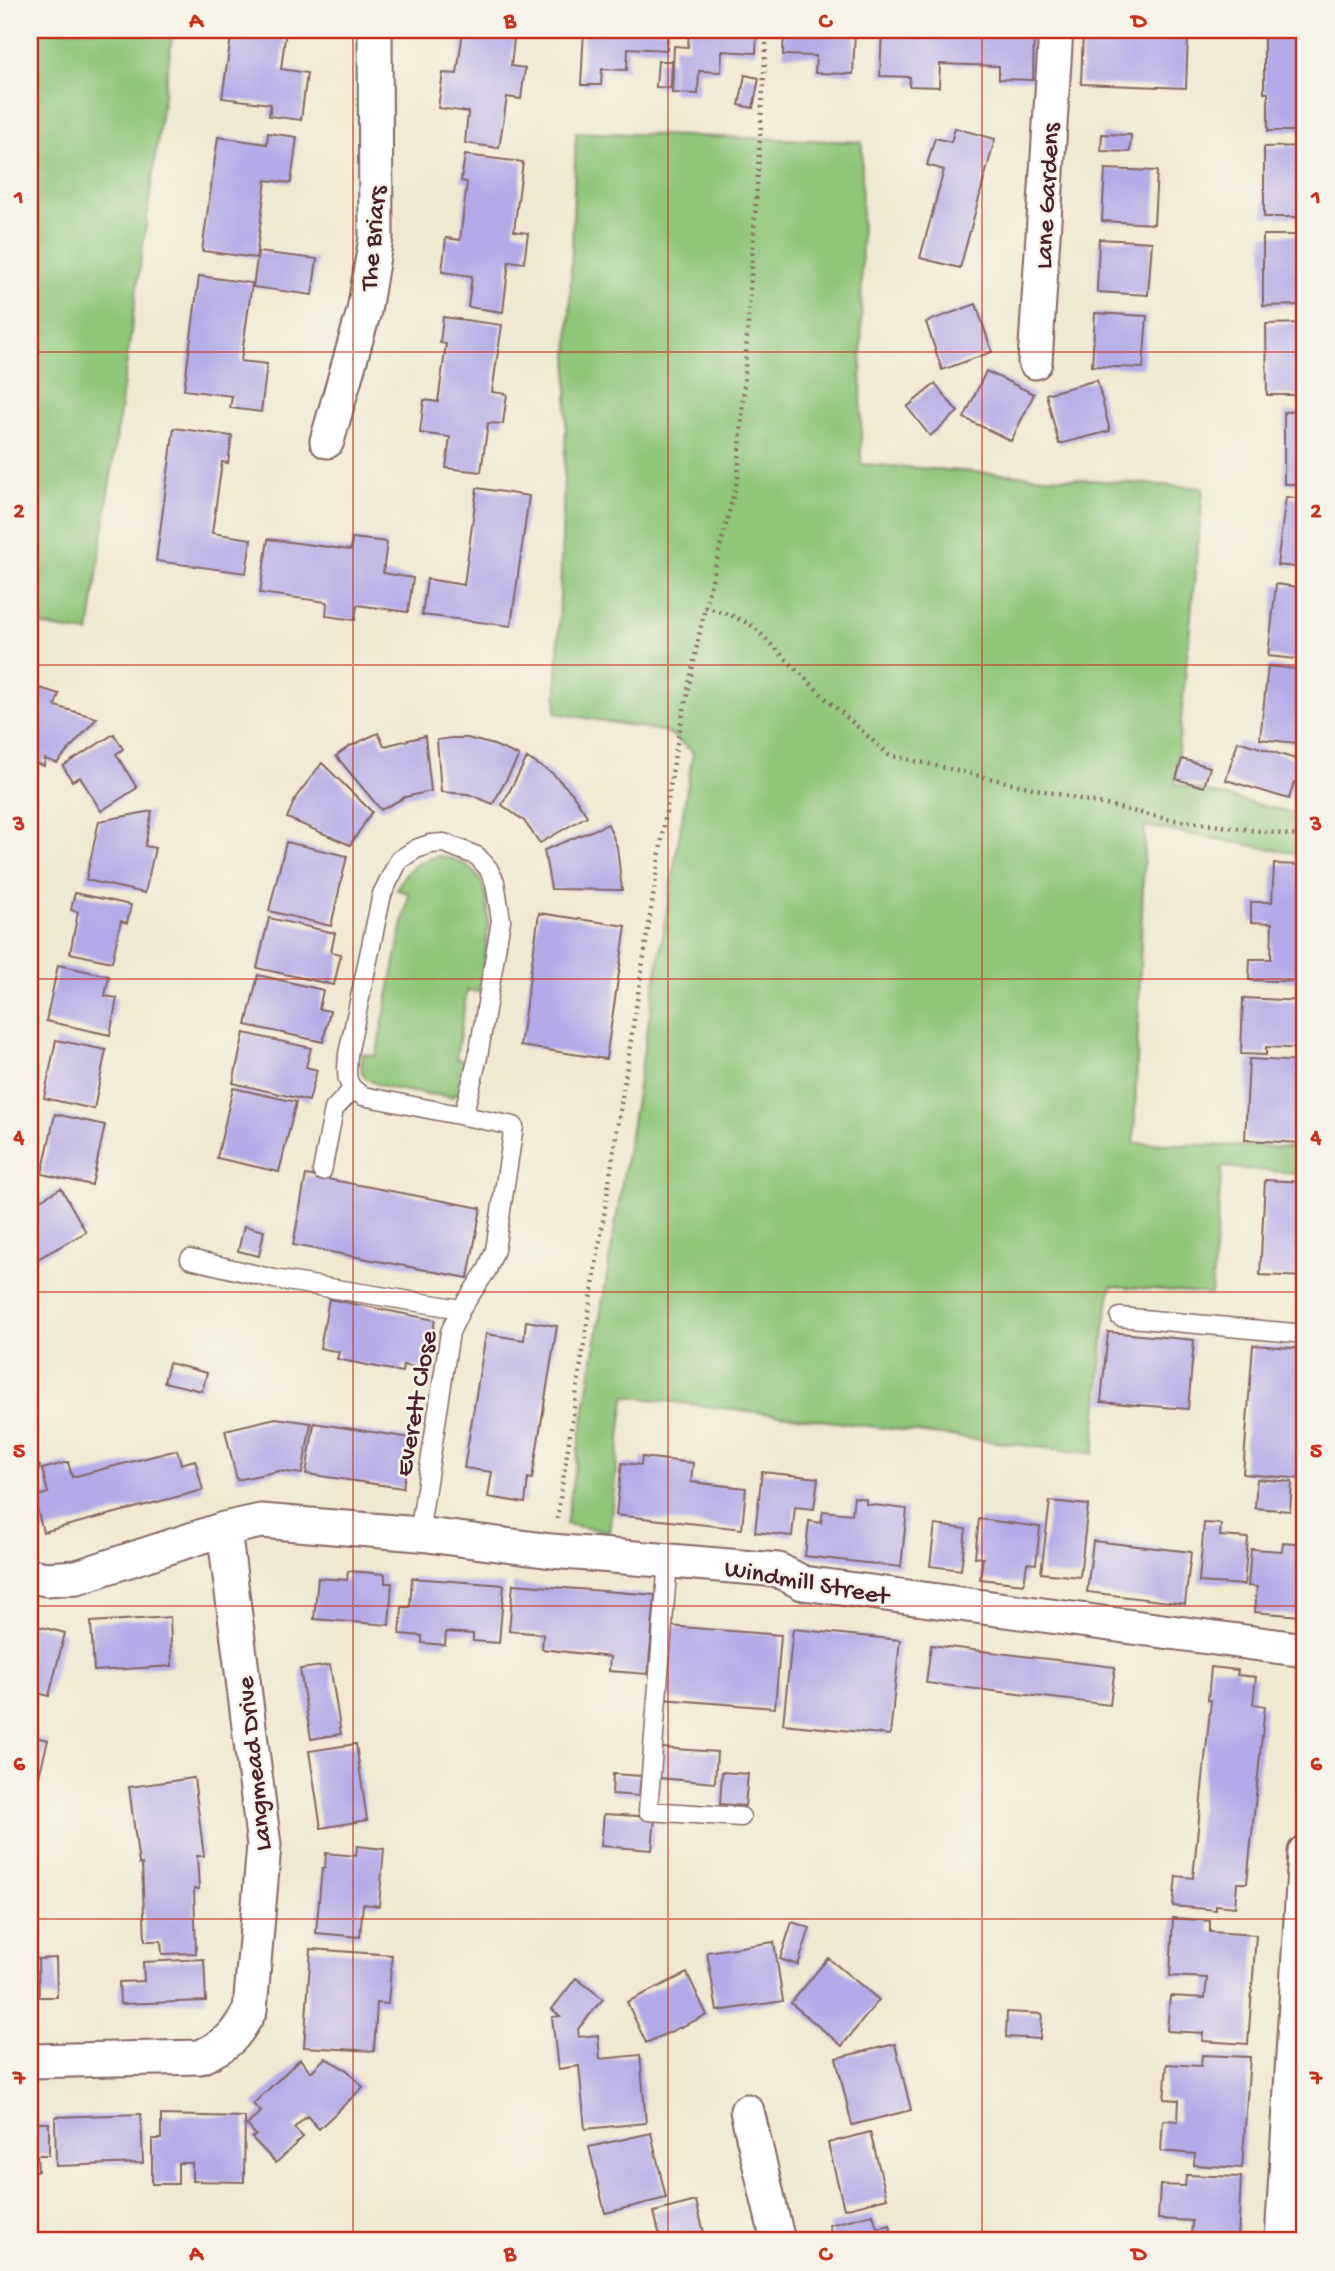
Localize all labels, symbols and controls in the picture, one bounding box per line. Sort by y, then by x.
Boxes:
text: A [188,9,204,36]
text: B [503,9,517,36]
text: C [819,9,834,36]
text: D [1130,9,1148,36]
street label: Lane Gardens [1030,121,1069,270]
street label: The Briars [355,183,396,294]
text: 1 [13,185,24,212]
text: 1 [1310,185,1321,212]
text: 2 [13,499,25,526]
text: 2 [1310,499,1322,526]
text: 3 [12,812,25,839]
text: 3 [1309,812,1322,839]
text: 4 [13,1125,25,1152]
text: 4 [1310,1125,1322,1152]
street label: Everett Close [390,1328,447,1479]
text: 5 [13,1439,25,1466]
text: 5 [1310,1439,1322,1466]
street label: Windmill Street [722,1555,893,1615]
street label: Langmead Drive [232,1674,281,1852]
text: 6 [13,1752,26,1779]
text: 6 [1310,1752,1323,1779]
text: 7 [12,2066,26,2093]
text: 7 [1309,2066,1323,2093]
text: A [188,2242,204,2269]
text: B [503,2242,517,2269]
text: C [819,2242,834,2269]
text: D [1130,2242,1148,2269]

